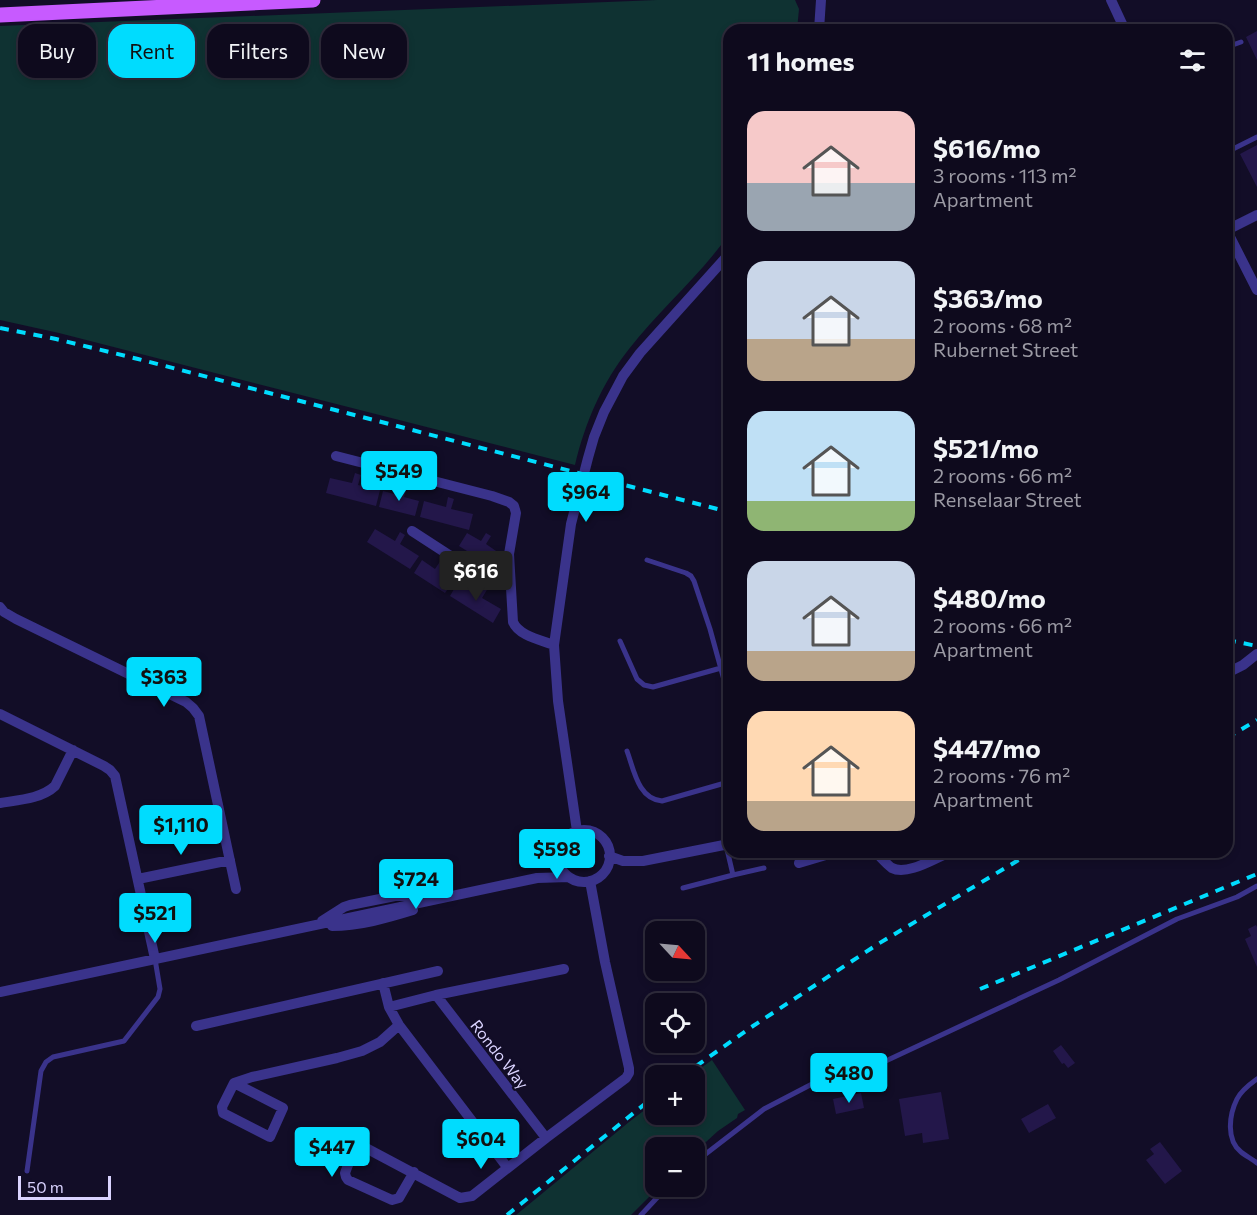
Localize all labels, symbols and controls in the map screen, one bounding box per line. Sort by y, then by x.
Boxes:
chip: Buy [18,24,96,78]
chip: Rent [108,24,195,78]
chip: Filters [207,24,309,78]
chip: New [321,24,407,78]
icon: filters [1176,44,1209,77]
text: 11 homes [747,45,855,76]
text: $616/mo [933,132,1040,163]
icon: home [795,135,867,207]
text: 3 rooms · 113 m² [933,163,1077,187]
text: Apartment [933,187,1033,211]
text: $363/mo [933,282,1043,313]
icon: home [795,285,867,357]
text: 2 rooms · 68 m² [933,313,1072,337]
text: Rubernet Street [933,337,1078,361]
text: $521/mo [933,432,1039,463]
icon: home [795,435,867,507]
pin: $549 [363,451,435,502]
text: $549 [375,458,423,482]
text: 2 rooms · 66 m² [933,463,1072,487]
pin: $964 [550,472,622,523]
text: $964 [562,479,610,503]
text: Renselaar Street [933,487,1082,511]
pin: $616 [440,551,512,602]
text: $616 [453,558,499,582]
text: $480/mo [933,582,1046,613]
icon: home [795,585,867,657]
text: 2 rooms · 66 m² [933,613,1072,637]
text: Apartment [933,637,1033,661]
pin: $363 [128,657,200,708]
text: $363 [140,664,188,688]
text: $447/mo [933,732,1041,763]
icon: home [795,735,867,807]
text: 2 rooms · 76 m² [933,763,1070,787]
text: Apartment [933,787,1033,811]
pin: $1,110 [132,805,230,856]
text: $1,110 [153,812,209,836]
pin: $598 [521,829,593,880]
text: $598 [533,836,581,860]
pin: $724 [380,859,452,910]
text: $724 [393,866,439,890]
pin: $521 [119,893,191,944]
text: $521 [133,900,177,924]
north arrow [645,921,705,981]
map controls [645,921,705,1197]
button: locate [645,993,705,1053]
street label: Rondo Way [467,1016,533,1092]
pin: $480 [813,1053,885,1104]
text: $480 [824,1060,874,1084]
button: + [645,1065,705,1125]
pin: $604 [445,1119,517,1170]
text: $604 [456,1126,506,1150]
pin: $447 [296,1127,368,1178]
text: $447 [309,1134,355,1158]
button: − [645,1137,705,1197]
scale bar [18,1173,111,1200]
text: 50 m [27,1177,64,1196]

